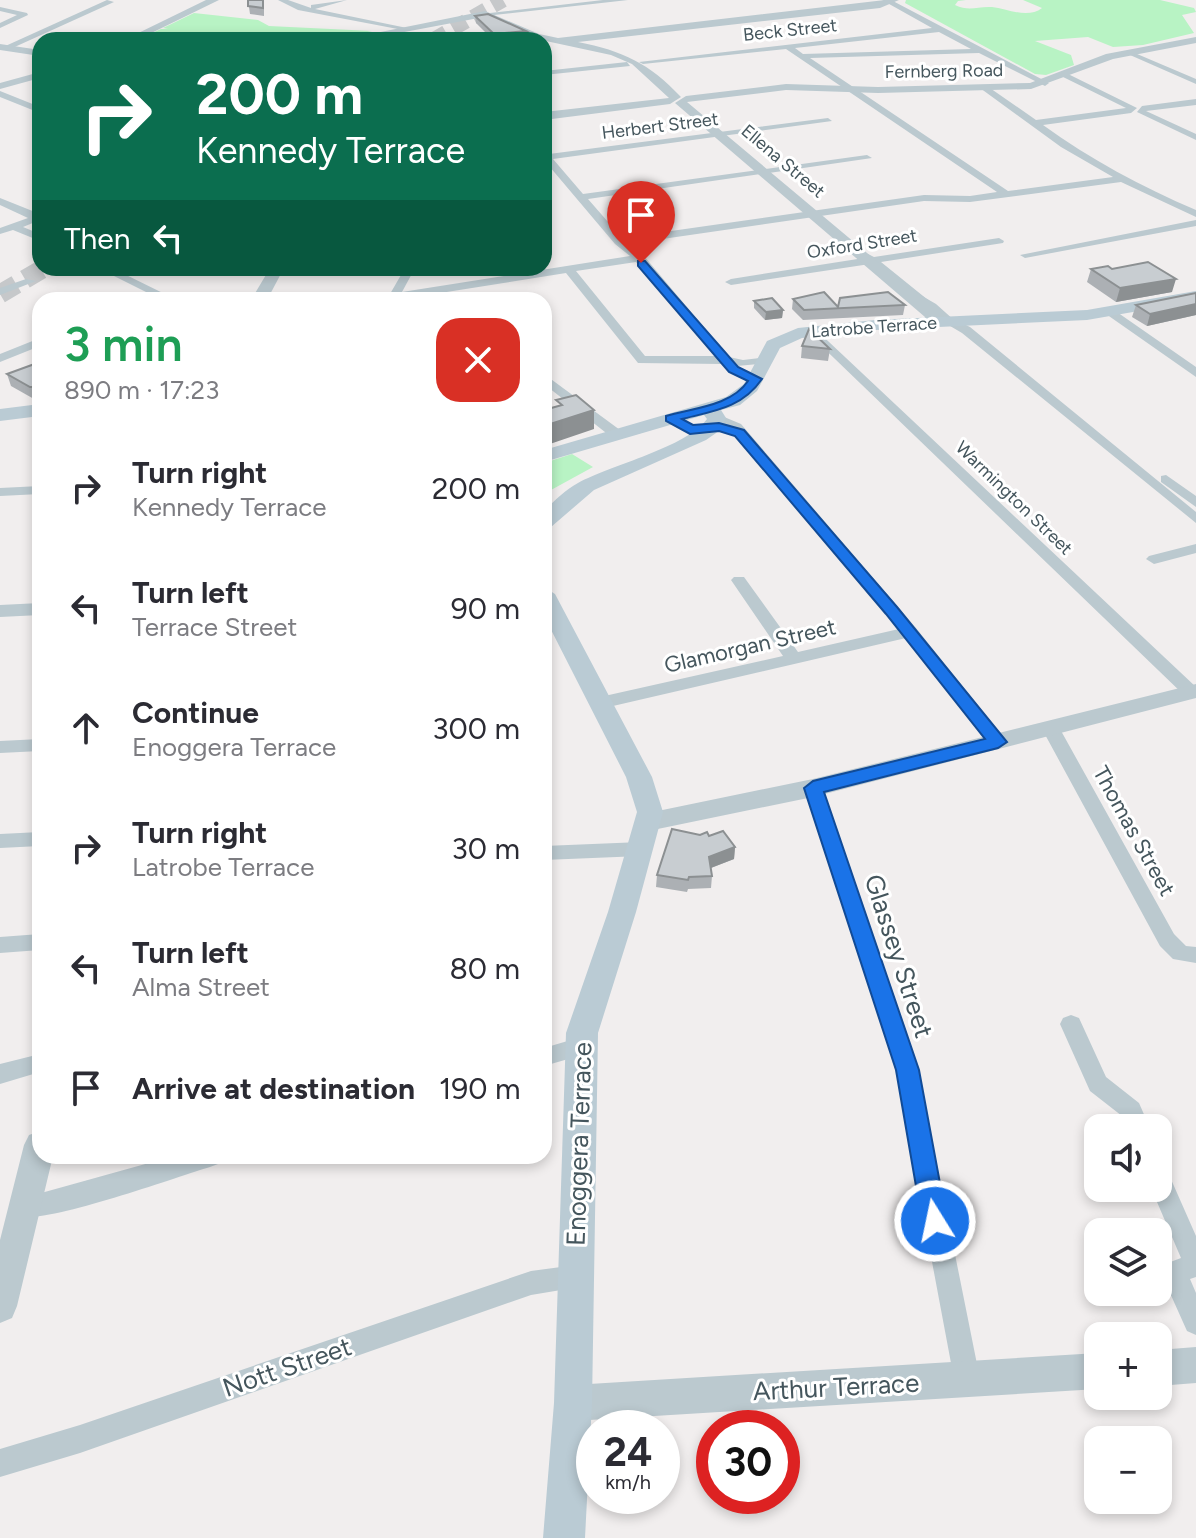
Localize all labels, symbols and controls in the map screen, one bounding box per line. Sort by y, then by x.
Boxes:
street label: Beck Street [742,14,838,46]
street label: Fernberg Road [885,59,1003,83]
text: 200 m [196,61,363,128]
icon: right [64,64,168,168]
street label: Herbert Street [600,108,720,144]
street label: Ellena Street [737,120,829,202]
text: Kennedy Terrace [196,129,465,172]
pin [607,181,675,263]
icon: arrive [619,193,663,237]
icon: left [146,216,190,260]
text: Then [64,220,130,257]
street label: Oxford Street [805,224,919,264]
street label: Latrobe Terrace [810,312,938,342]
text: 3 min [64,315,183,373]
button: close [436,318,520,402]
text: 890 m · 17:23 [64,374,219,406]
street label: Warmington Street [951,437,1077,560]
text: Turn right [132,454,267,491]
icon: right [64,466,108,510]
text: 200 m [432,470,520,507]
text: Kennedy Terrace [132,491,326,523]
text: Turn left [132,574,249,611]
icon: left [64,586,108,630]
text: 90 m [451,590,520,627]
text: Terrace Street [132,611,297,643]
street label: Glamorgan Street [662,613,838,679]
text: Continue [132,694,259,731]
icon: ahead [64,706,108,750]
text: 300 m [432,710,520,747]
text: Enoggera Terrace [132,731,336,763]
street label: Thomas Street [1087,761,1181,901]
text: Turn right [132,814,267,851]
icon: right [64,826,108,870]
text: 30 m [452,830,520,867]
text: Latrobe Terrace [132,851,314,883]
street label: Glassey Street [858,870,940,1042]
text: Turn left [132,934,249,971]
icon: left [64,946,108,990]
text: 80 m [449,950,520,987]
text: Alma Street [132,971,270,1003]
street label: Enoggera Terrace [559,1041,599,1247]
icon: arrive [64,1066,108,1110]
text: Arrive at destination [132,1070,415,1107]
text: 190 m [439,1070,521,1107]
map controls [1084,1114,1172,1514]
button: sound [1084,1114,1172,1202]
position arrow [893,1179,977,1263]
button: layers [1084,1218,1172,1306]
button: + [1084,1322,1172,1410]
street label: Nott Street [218,1330,356,1404]
street label: Arthur Terrace [752,1367,920,1407]
speed limit sign: 30 [696,1410,800,1514]
button: − [1084,1426,1172,1514]
text: 24 [604,1428,652,1476]
text: km/h [605,1470,651,1494]

